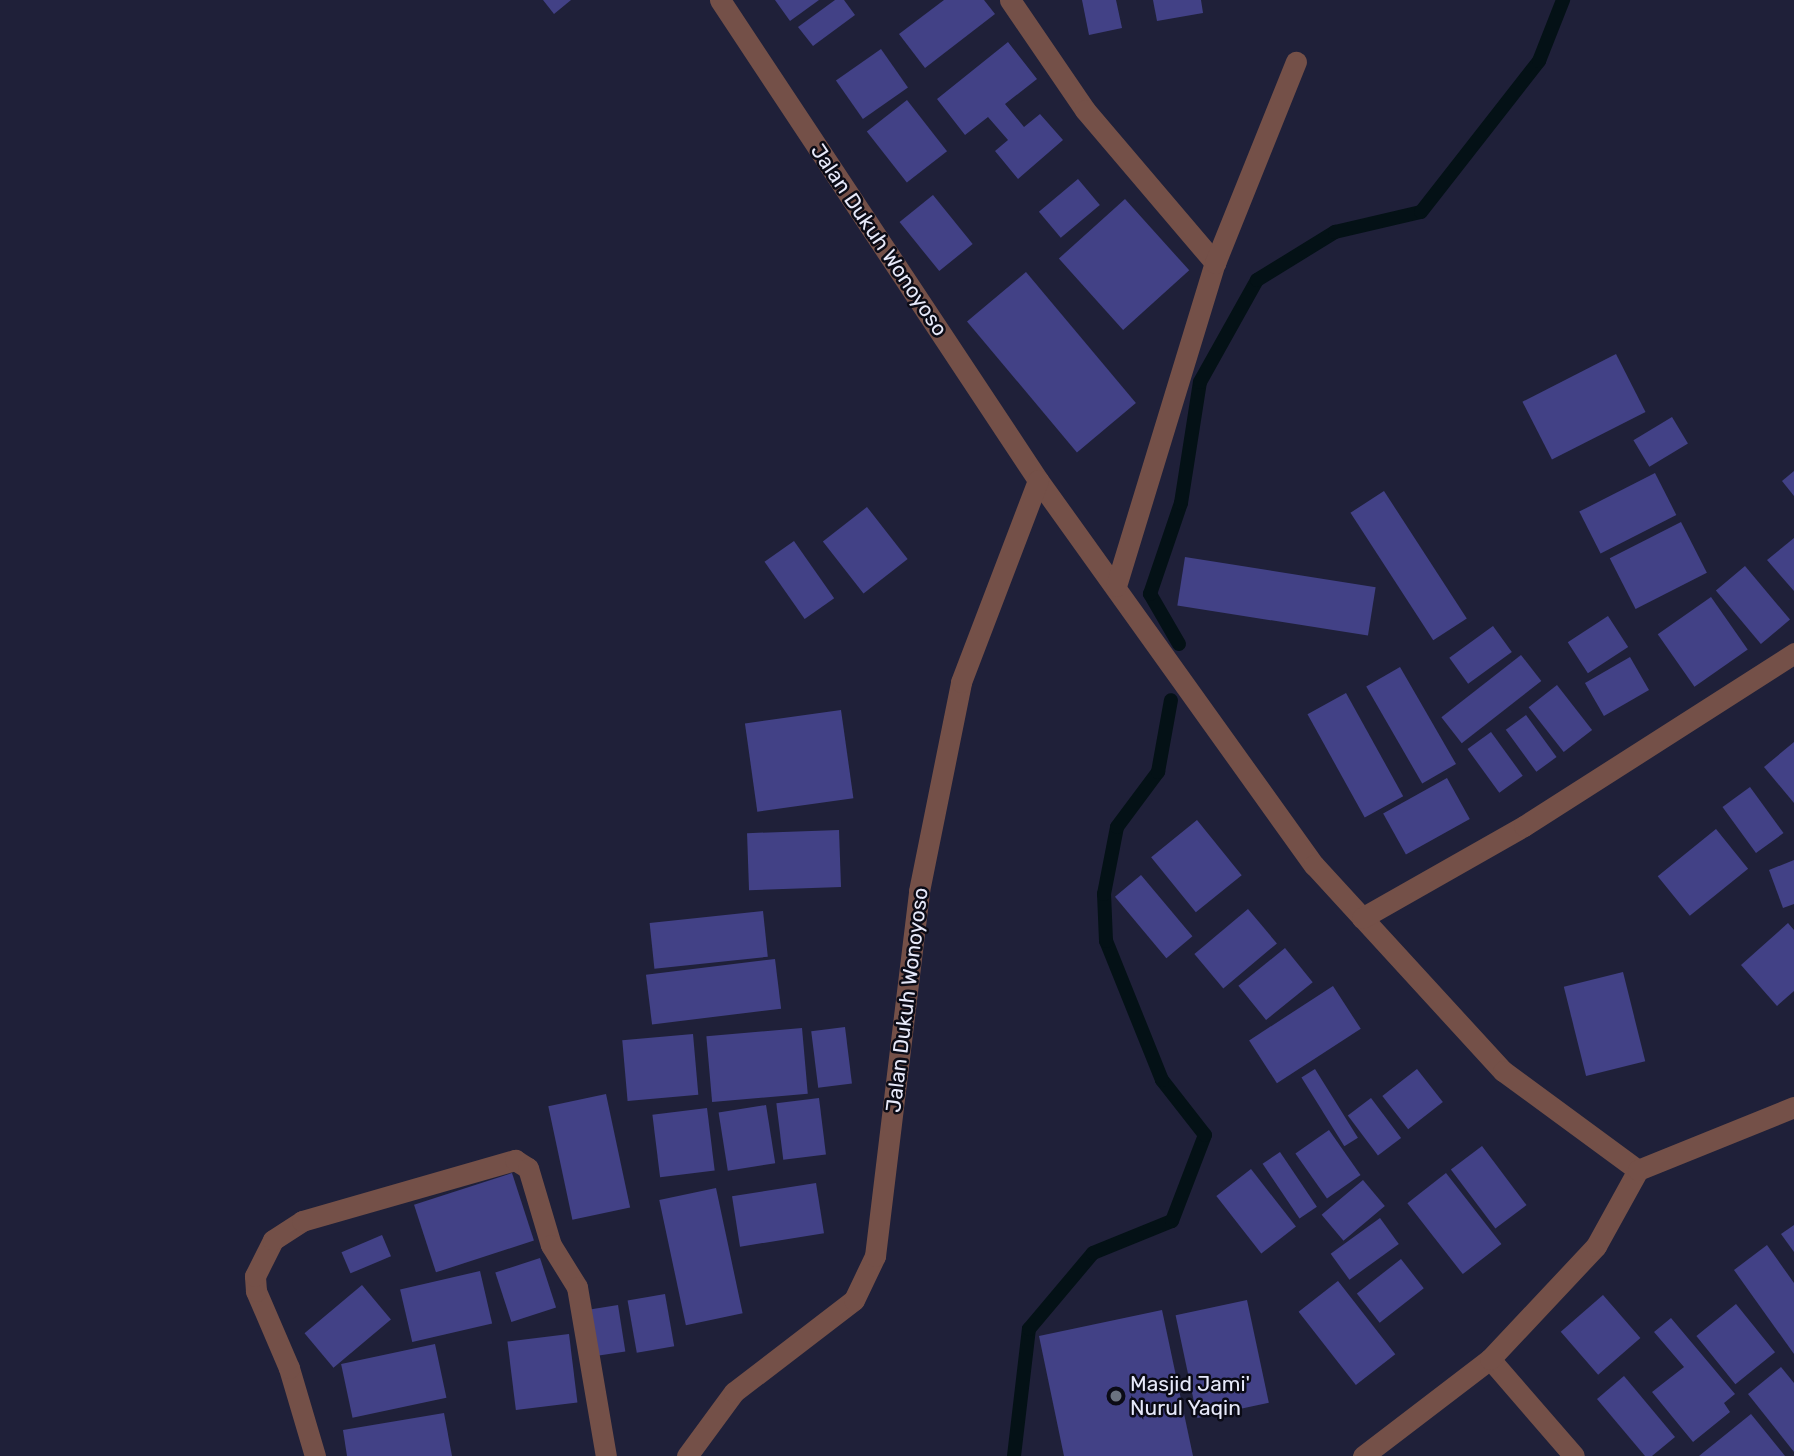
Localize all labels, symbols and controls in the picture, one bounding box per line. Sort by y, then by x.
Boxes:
street label: Jalan Dukuh Wonoyoso [805,139,953,341]
street label: Jalan Dukuh Wonoyoso [881,886,933,1114]
place label: Masjid Jami' Nurul Yaqin [1130,1371,1250,1421]
marker: Masjid Jami' Nurul Yaqin [1108,1388,1124,1404]

